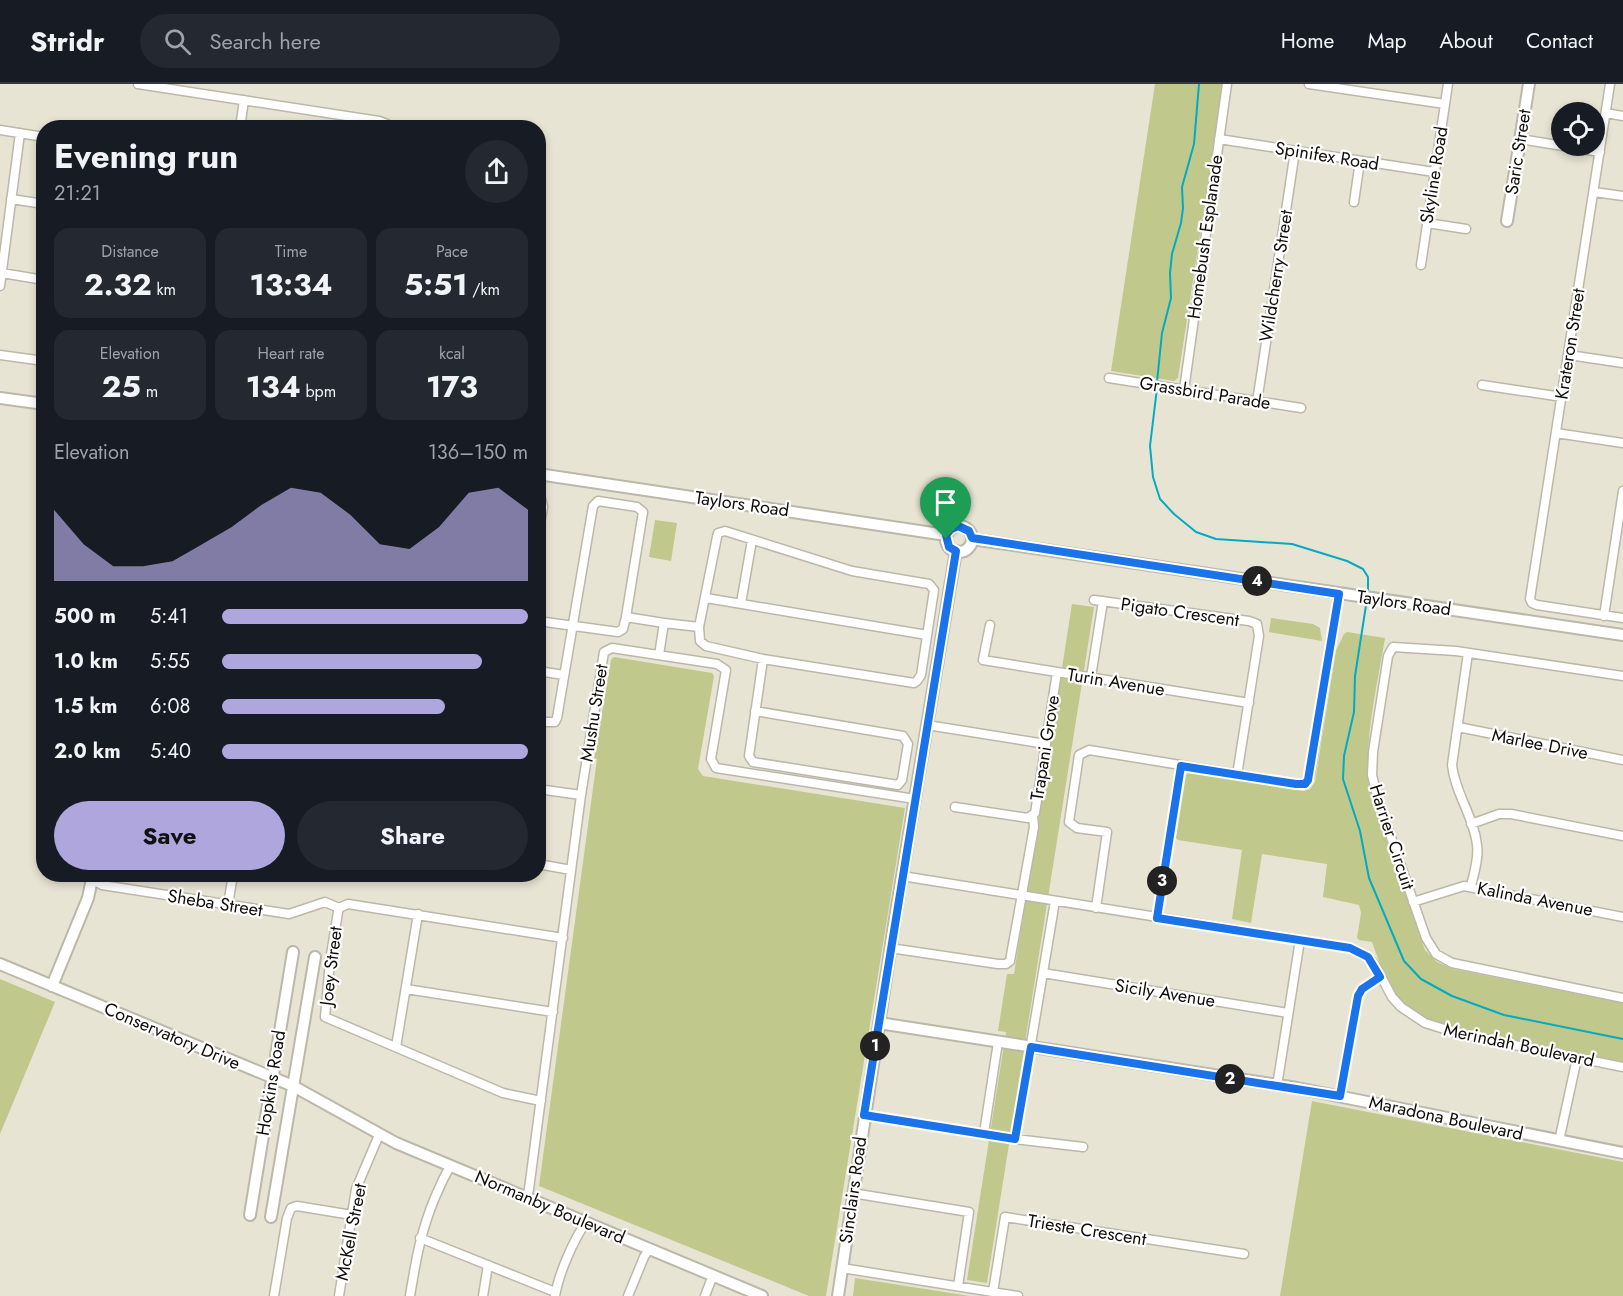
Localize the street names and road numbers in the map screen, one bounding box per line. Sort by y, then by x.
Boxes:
street label: Saric Street [1498,107,1538,197]
street label: Skyline Road [1414,125,1454,225]
street label: Spinifex Road [1273,135,1381,177]
street label: Homebush Esplanade [1181,153,1229,321]
street label: Wildcherry Street [1253,207,1299,344]
street label: Krateron Street [1548,286,1592,401]
street label: Grassbird Parade [1138,370,1272,416]
street label: Taylors Road [693,485,791,523]
street label: Taylors Road [1355,584,1453,622]
street label: Pigato Crescent [1119,591,1242,633]
street label: Turin Avenue [1065,661,1167,703]
street label: Mushu Street [573,662,615,764]
street label: Trapani Grove [1024,693,1066,803]
street label: Marlee Drive [1490,722,1590,766]
street label: Harrier Circuit [1363,781,1421,894]
street label: Kalinda Avenue [1475,875,1595,923]
street label: Sheba Street [166,883,265,923]
street label: Joey Street [313,924,349,1009]
street label: Sicily Avenue [1113,972,1217,1014]
street label: Conservatory Drive [100,996,244,1076]
street label: Merindah Boulevard [1441,1016,1597,1074]
street label: Hopkins Road [250,1028,292,1138]
street label: Maradona Boulevard [1366,1089,1526,1147]
street label: Sinclairs Road [833,1135,873,1245]
street label: Normanby Boulevard [471,1164,629,1250]
street label: McKell Street [329,1180,373,1283]
street label: Trieste Crescent [1026,1208,1149,1252]

